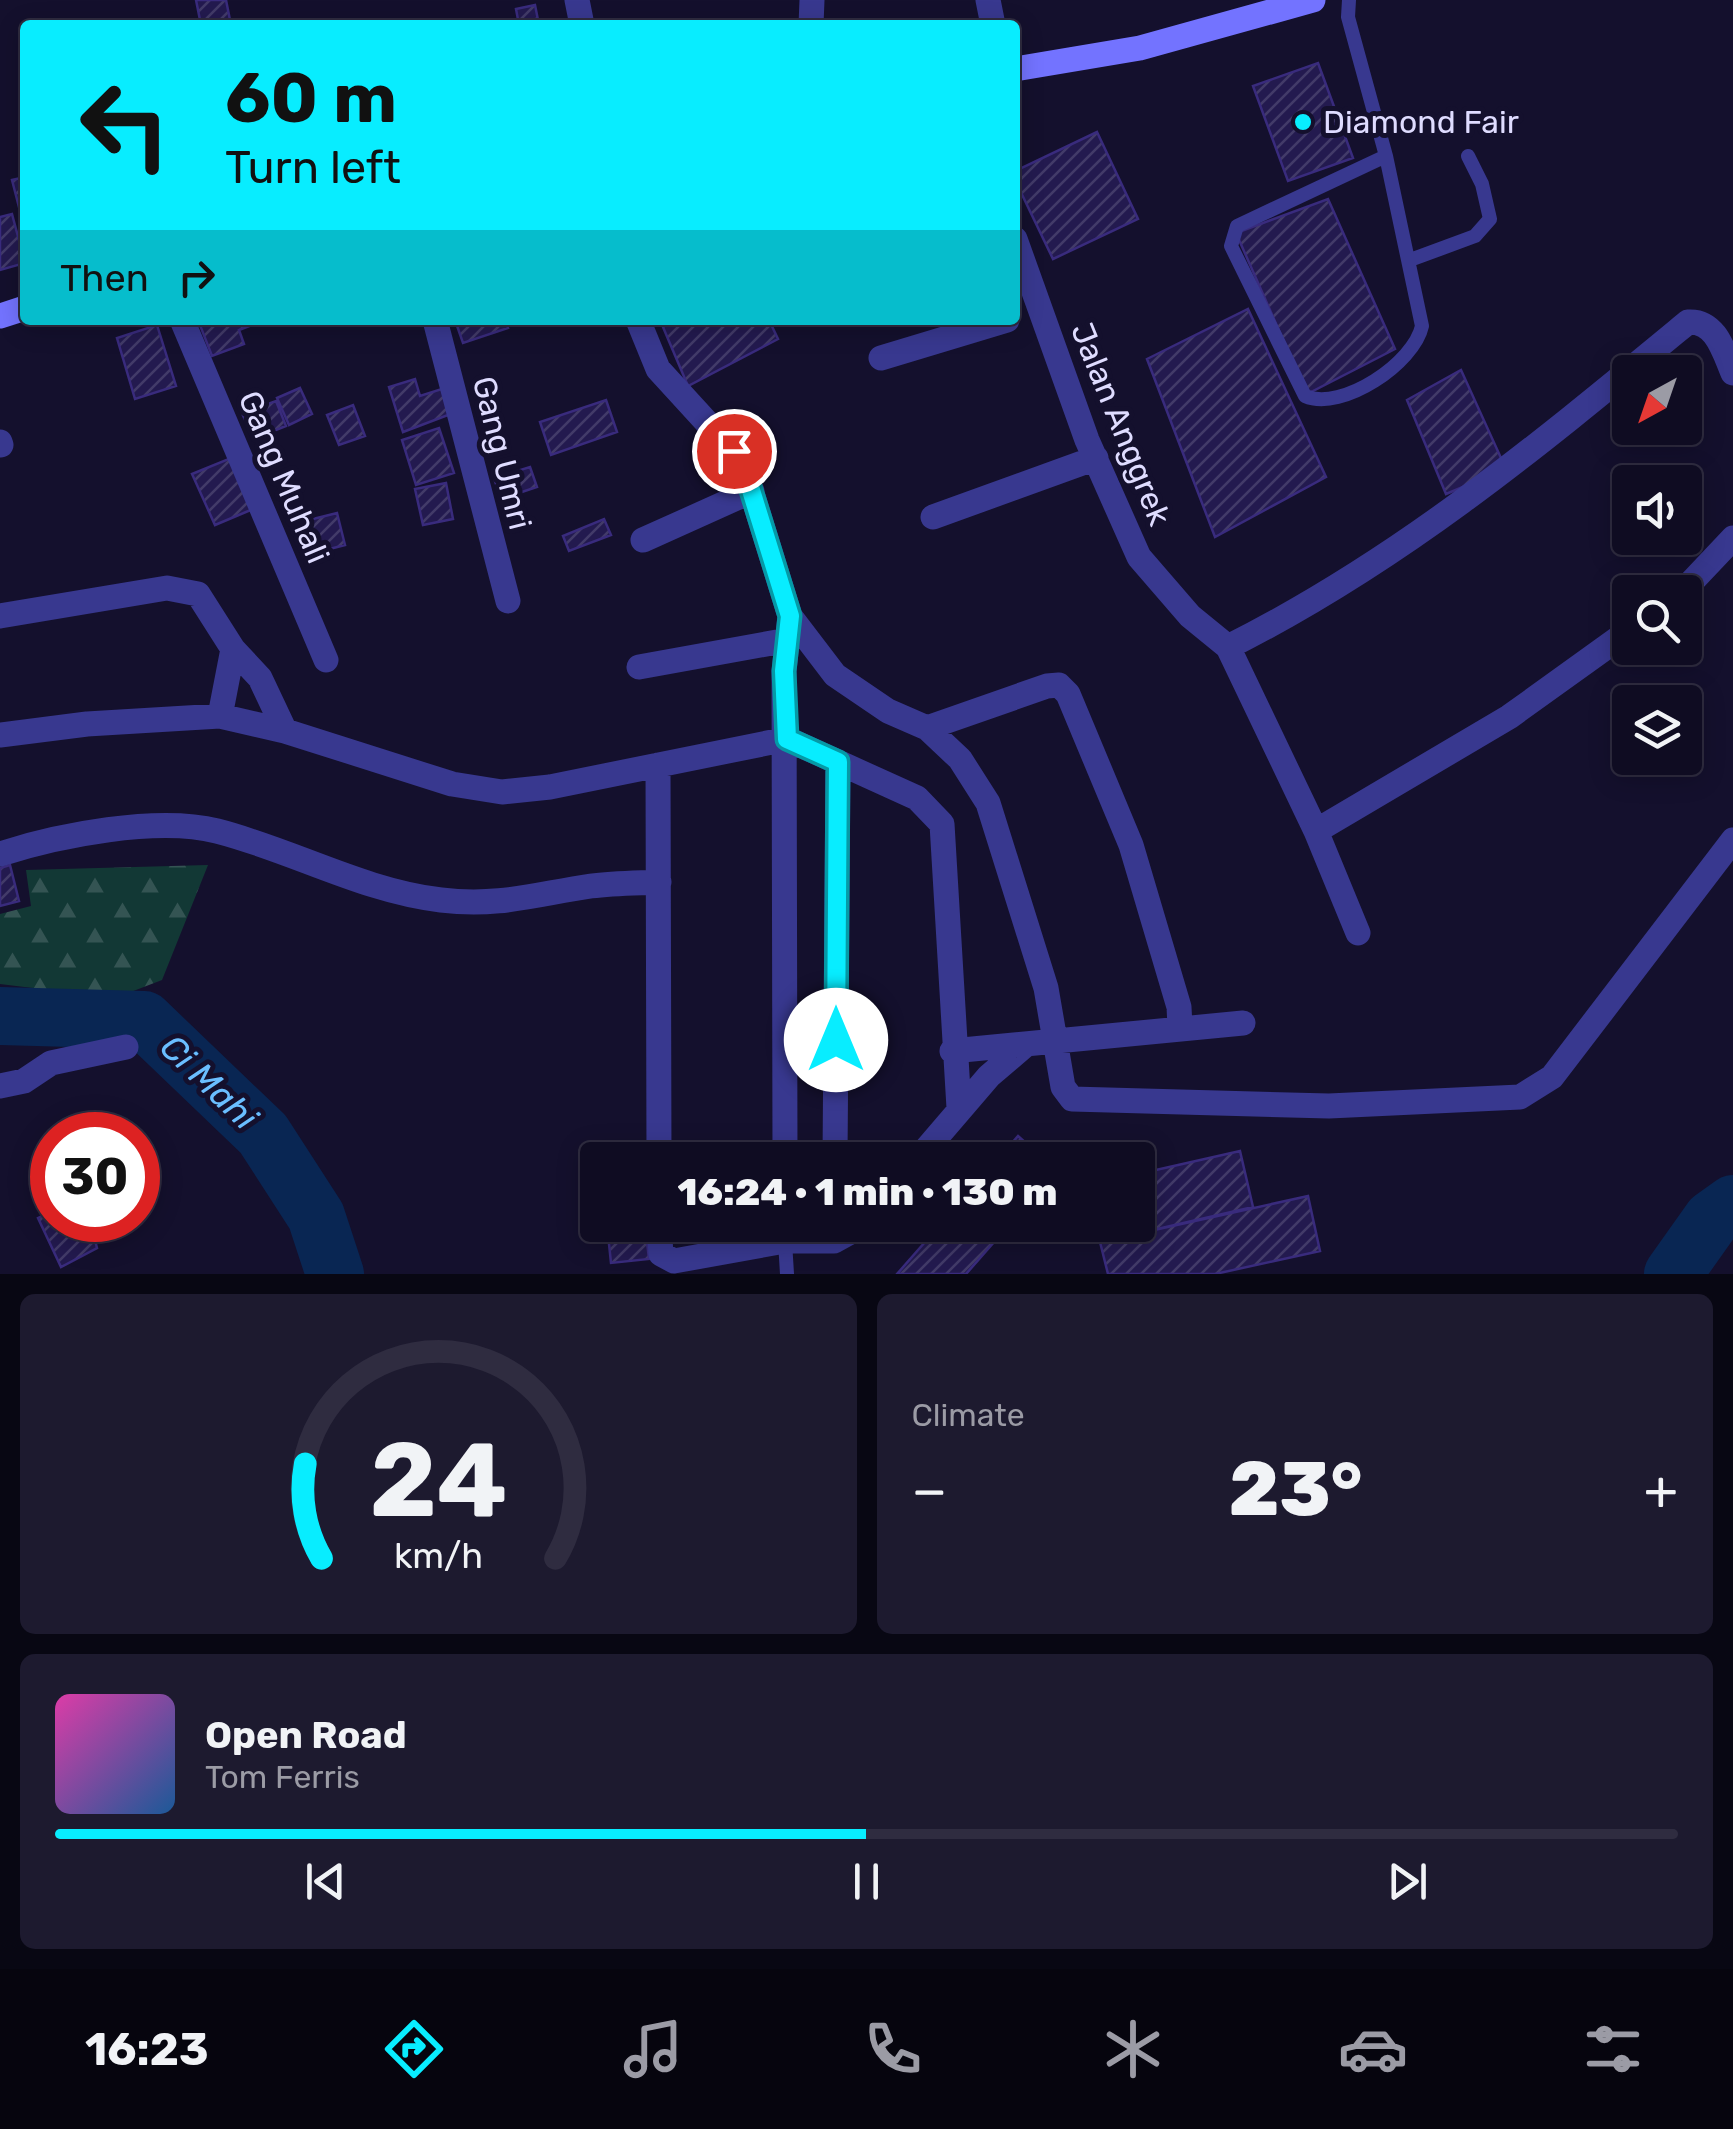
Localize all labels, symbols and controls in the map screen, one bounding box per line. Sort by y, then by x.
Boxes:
text: 60 m [225,57,397,140]
icon: left [60,60,190,190]
place label: Diamond Fair [1323,103,1519,141]
marker: Diamond Fair [1292,111,1314,133]
text: Turn left [225,141,401,194]
icon: right [169,250,224,305]
text: Then [60,255,149,301]
street label: Jalan Anggrek [1063,317,1179,531]
north arrow [1612,355,1702,445]
map controls [1612,355,1702,775]
street label: Gang Umri [465,372,539,534]
street label: Gang Muhali [231,385,337,569]
pin [692,409,777,494]
icon: arrive [707,424,762,479]
button: sound [1612,465,1702,555]
button: search [1612,575,1702,665]
button: layers [1612,685,1702,775]
position arrow [784,988,888,1092]
water label: Ci Mahi [152,1026,267,1139]
speed limit sign: 30 [30,1112,160,1242]
text: 16:24 · 1 min · 130 m [677,1169,1058,1215]
text: Climate [912,1396,1025,1434]
text: 24 [369,1419,507,1542]
text: 23° [1229,1445,1362,1534]
text: − [912,1458,947,1523]
text: + [1644,1458,1678,1523]
text: km/h [394,1535,483,1577]
text: Open Road [205,1712,407,1758]
text: Tom Ferris [205,1758,360,1796]
icon: previous [298,1854,353,1909]
icon: pause [839,1854,894,1909]
icon: next [1380,1854,1435,1909]
icon: directions [379,2014,449,2084]
icon: music [618,2014,688,2084]
icon: phone [858,2014,928,2084]
icon: climate [1098,2014,1168,2084]
icon: car [1338,2014,1408,2084]
icon: filters [1578,2014,1648,2084]
text: 16:23 [85,2023,209,2076]

